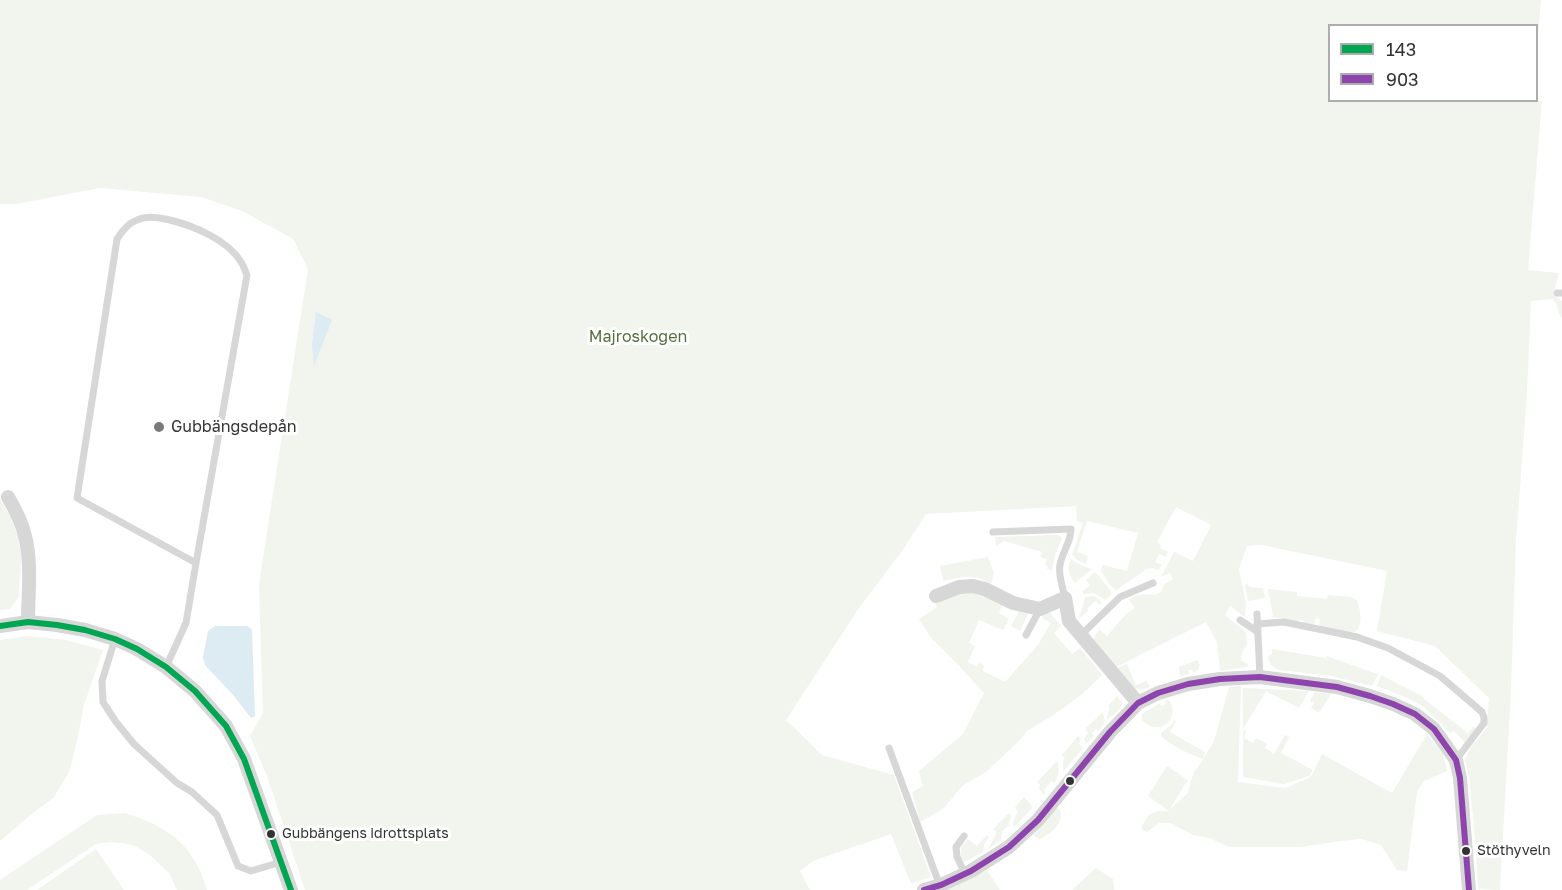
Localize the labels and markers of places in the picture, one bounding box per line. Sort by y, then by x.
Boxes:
place label: Gubbängsdepån [171,417,297,437]
marker: Gubbängsdepån [152,420,166,434]
unlabelled marker [1064,775,1076,787]
place label: Gubbängens idrottsplats [282,826,449,842]
marker: Gubbängens idrottsplats [265,828,277,840]
place label: Stöthyveln [1477,843,1551,859]
marker: Stöthyveln [1460,845,1472,857]

